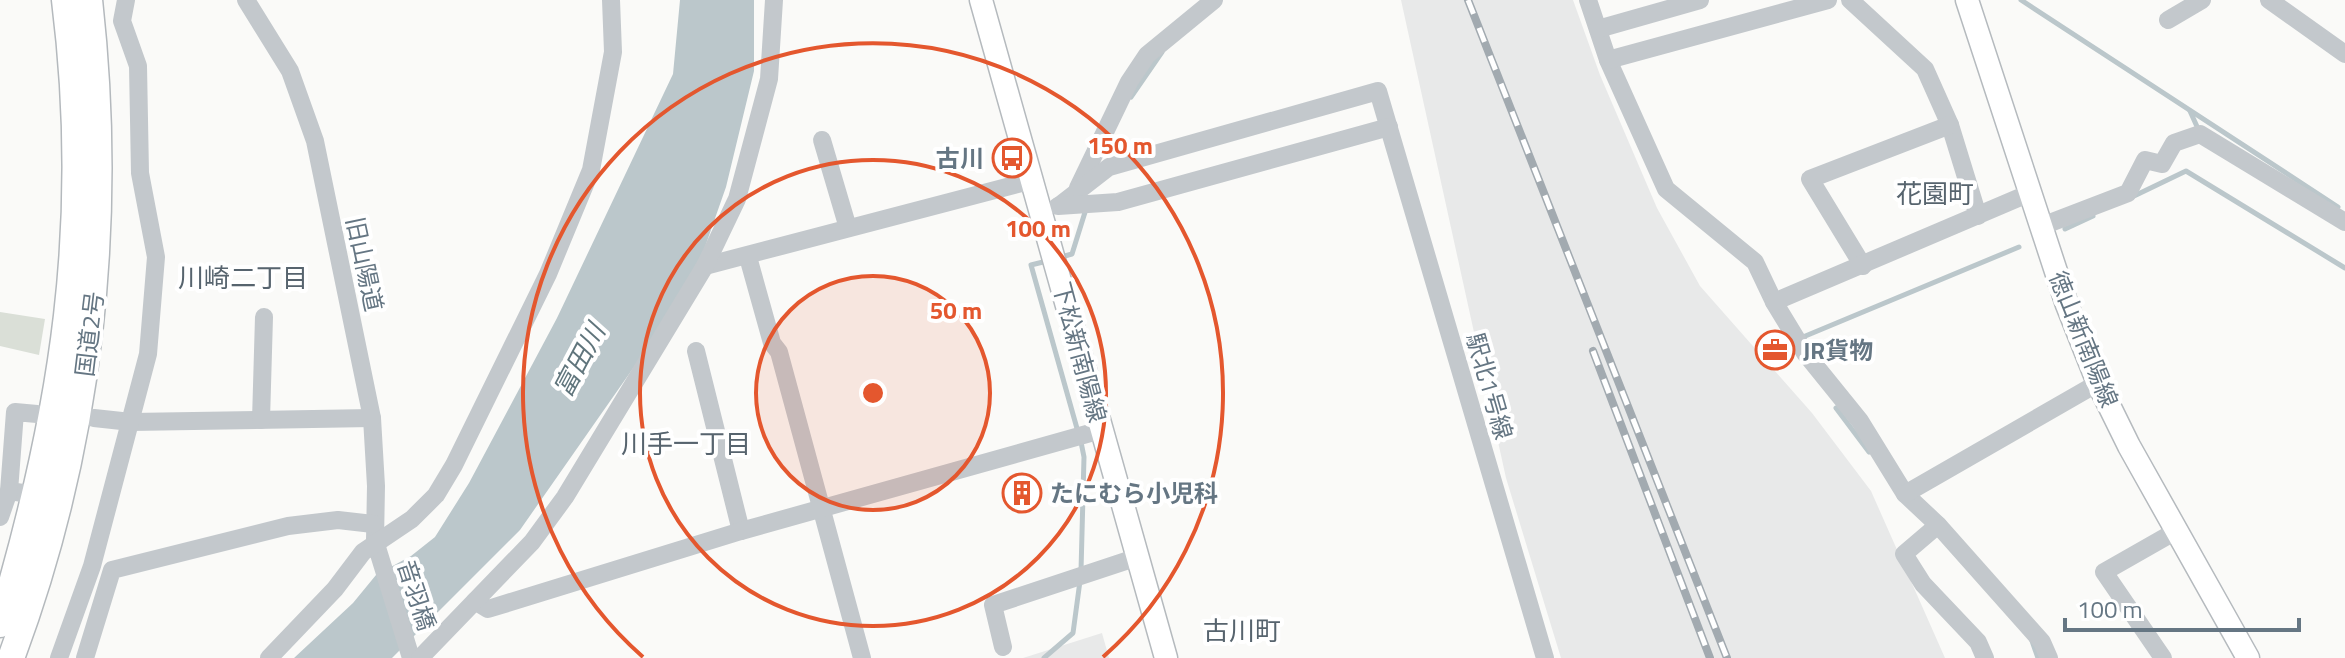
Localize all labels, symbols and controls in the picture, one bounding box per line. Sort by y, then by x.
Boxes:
text: 150 m [1087,127,1153,163]
bus stop icon: 古川 [991,137,1033,179]
place label: 古川 [936,140,984,176]
district label: 花園町 [1896,174,1974,213]
text: 100 m [1005,210,1071,246]
street label: 旧山陽道 [337,213,393,315]
district label: 川崎二丁目 [178,258,308,297]
street label: 徳山新南陽線 [2040,265,2128,413]
street label: 下松新南陽線 [1044,278,1116,426]
street label: 国道2号 [66,289,112,379]
text: 50 m [930,292,982,328]
water label: 富田川 [543,314,616,404]
street label: 駅北1号線 [1458,328,1522,444]
office icon: JR貨物 [1754,329,1796,371]
place label: JR貨物 [1803,332,1873,368]
centre of rings [859,379,887,407]
district label: 川手一丁目 [621,424,751,463]
building icon: たにむら小児科 [1001,472,1043,514]
place label: たにむら小児科 [1050,475,1218,511]
street label: 音羽橋 [389,555,445,635]
scale bar [2065,582,2299,632]
text: 100 m [2077,591,2143,627]
district label: 古川町 [1203,611,1281,650]

